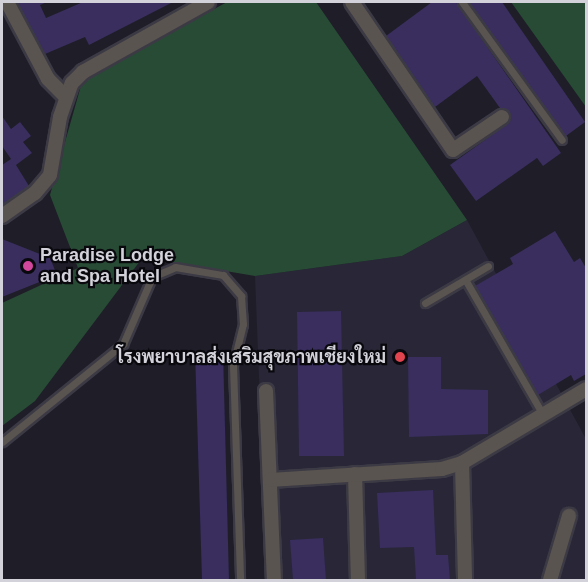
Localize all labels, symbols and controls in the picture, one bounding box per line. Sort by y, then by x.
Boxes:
place label: Paradise Lodge and Spa Hotel [40,245,174,288]
marker: Paradise Lodge and Spa Hotel [21,259,35,273]
place label: โรงพยาบาลส่งเสริมสุขภาพเชียงใหม่ [116,346,386,368]
marker: โรงพยาบาลส่งเสริมสุขภาพเชียงใหม่ [391,348,409,366]

